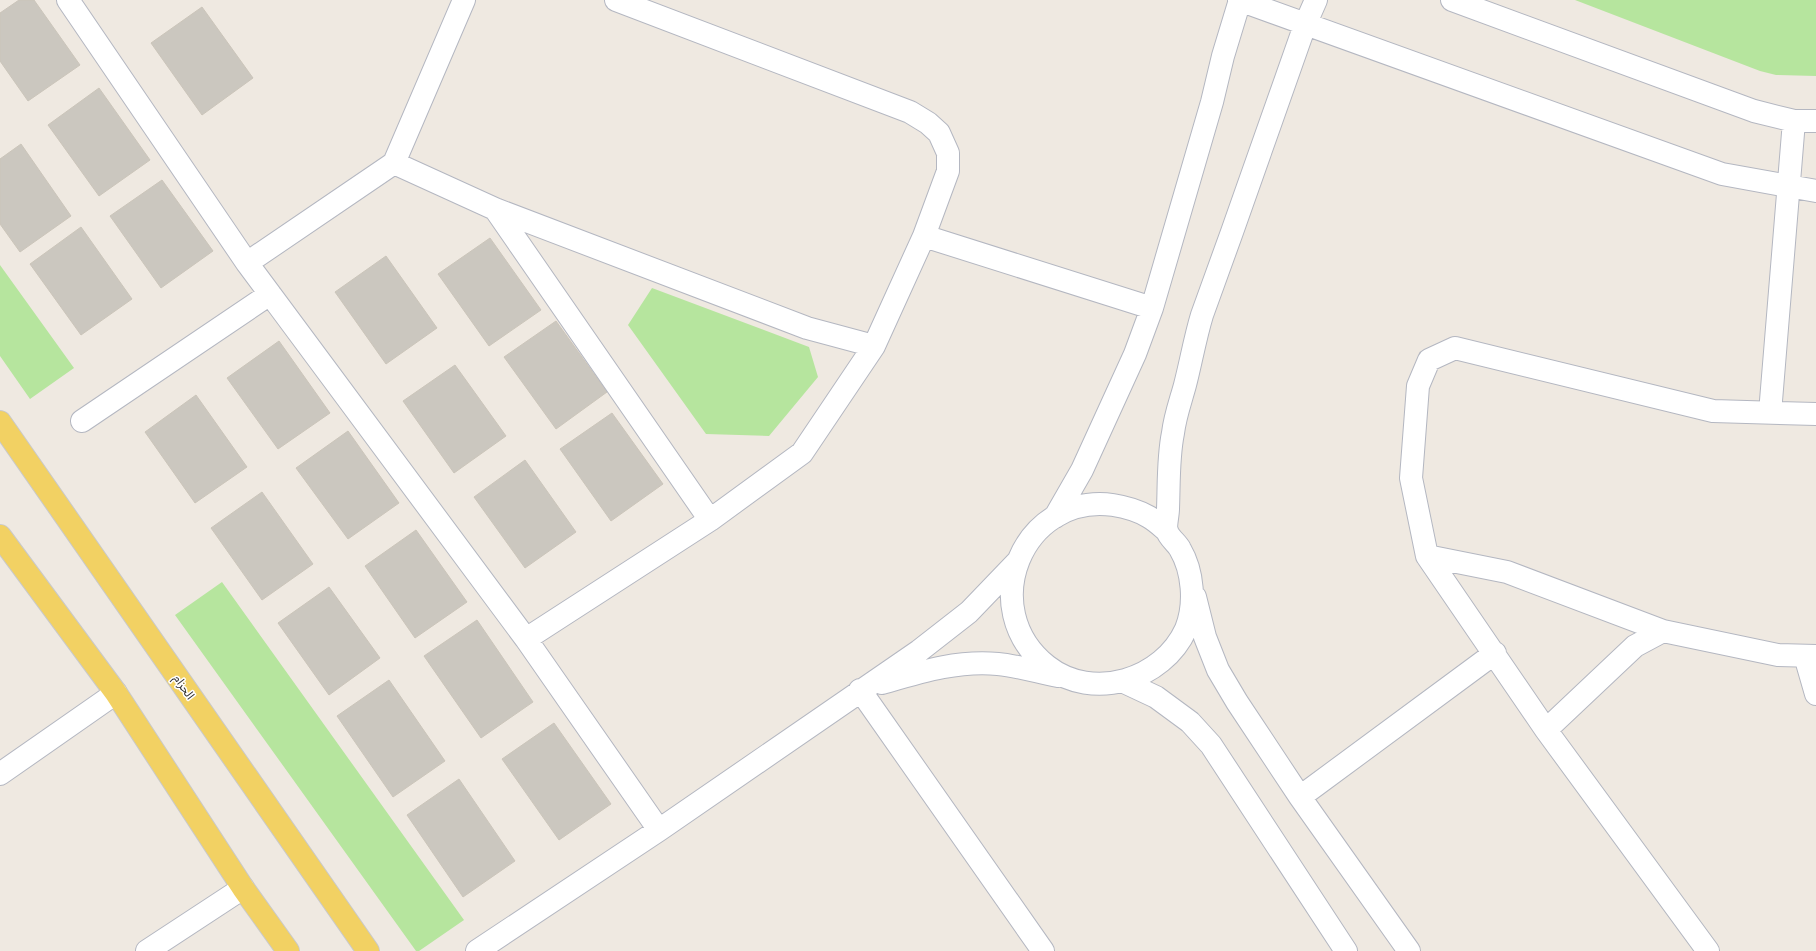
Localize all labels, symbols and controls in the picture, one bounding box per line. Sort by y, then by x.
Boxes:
street label: الحزام [169,671,198,703]

